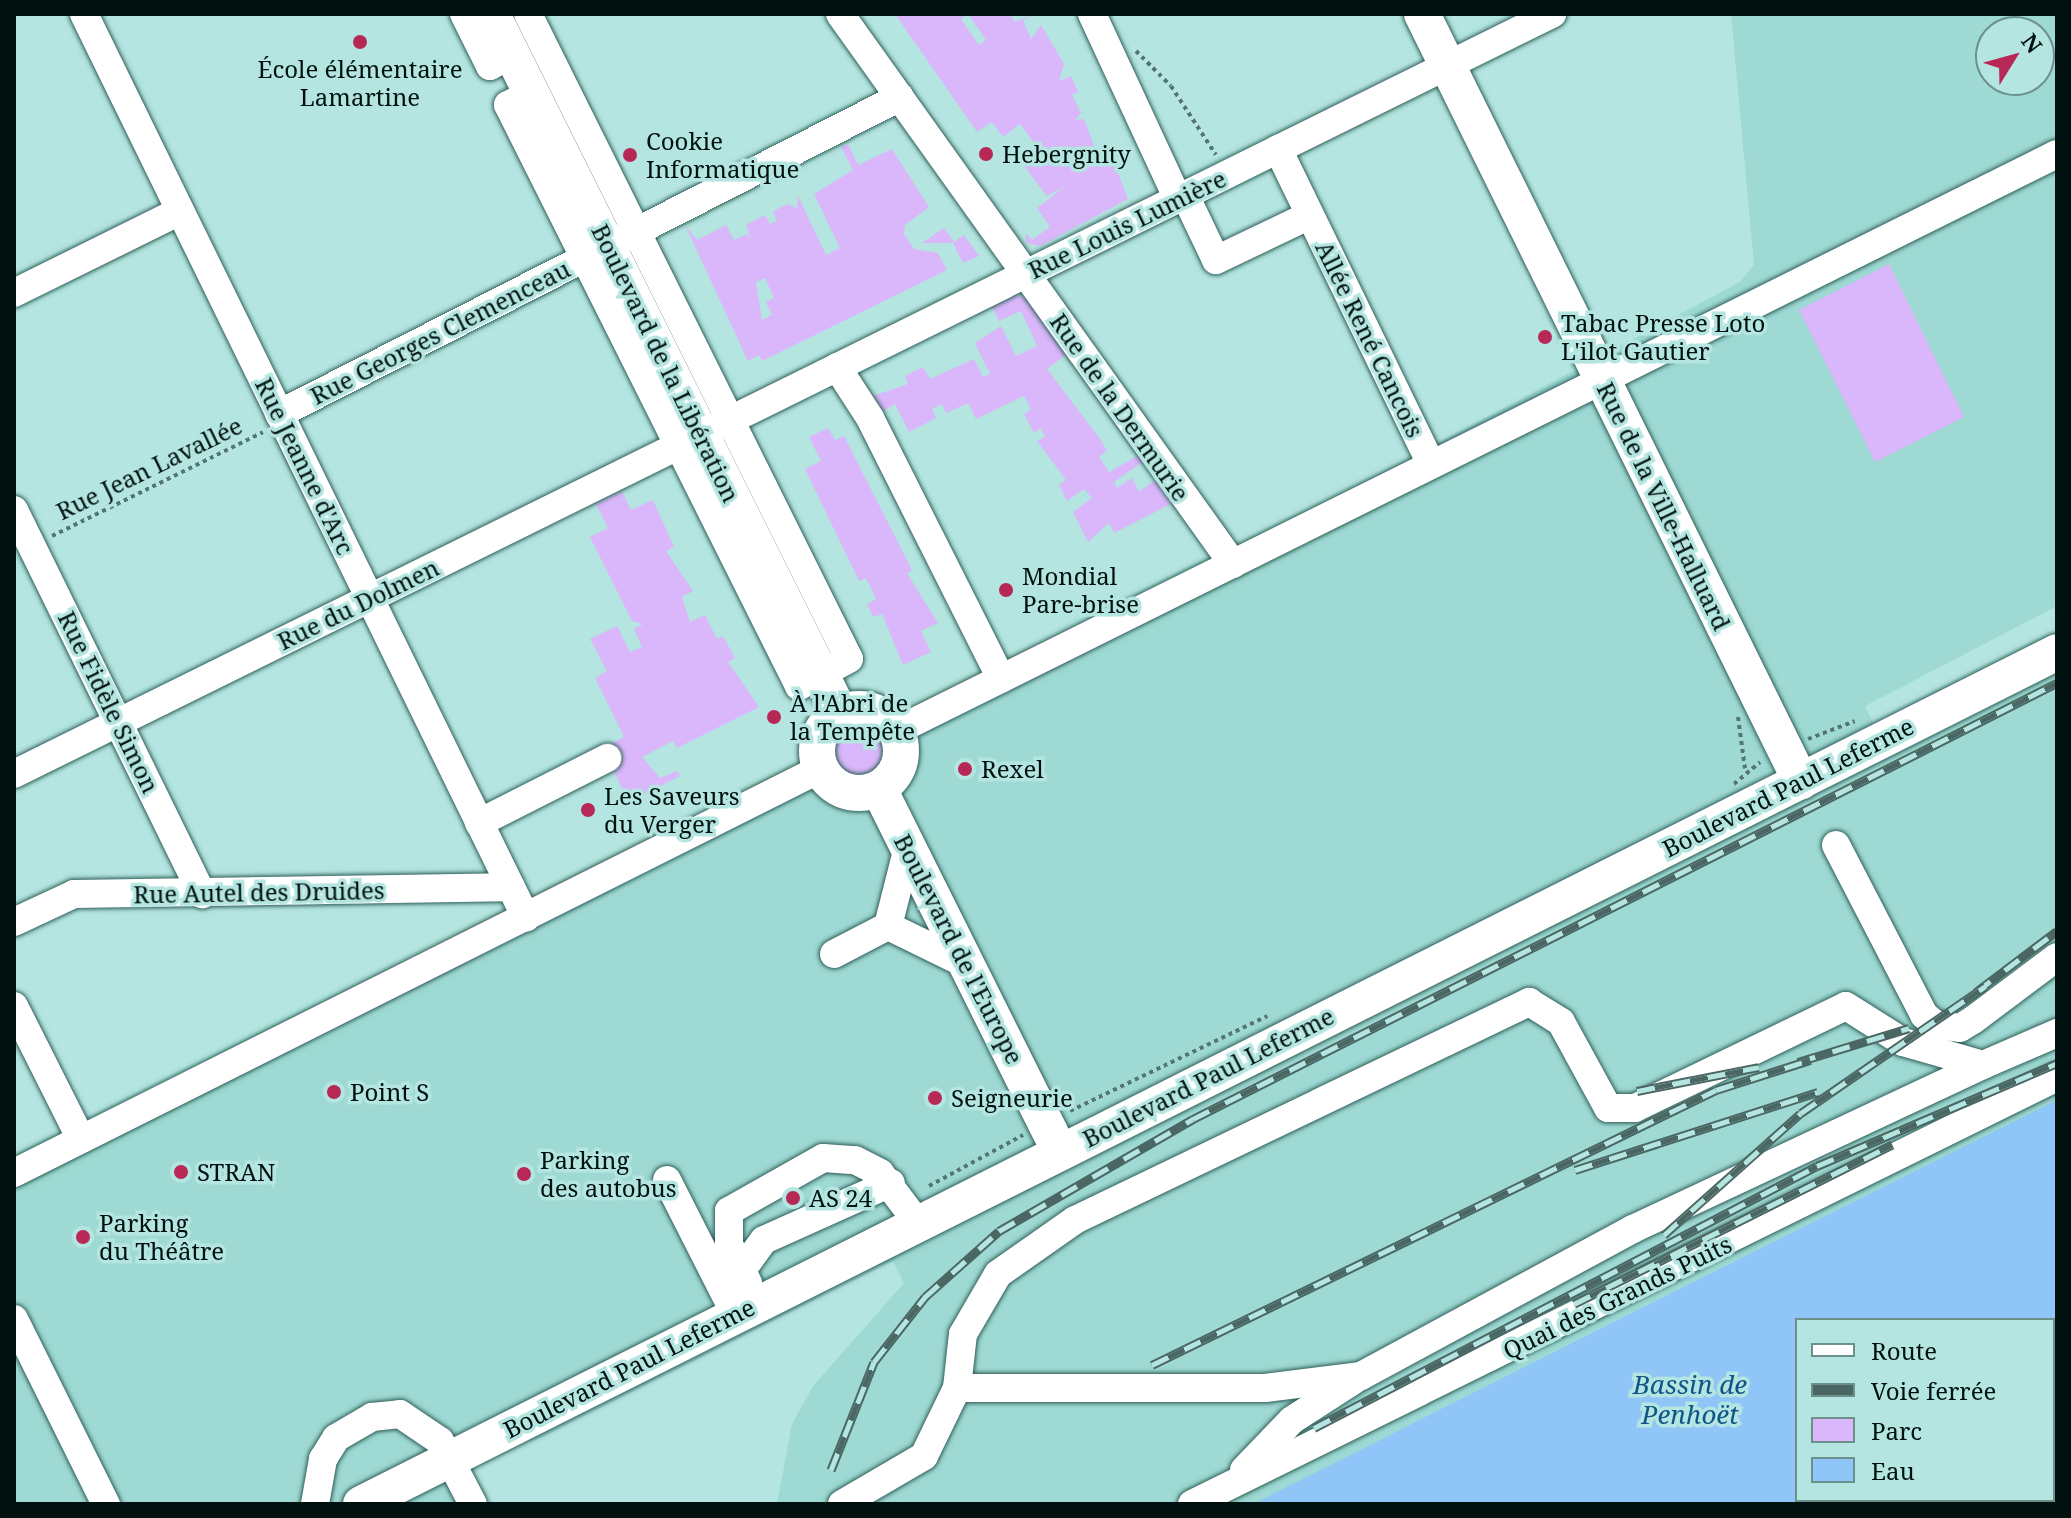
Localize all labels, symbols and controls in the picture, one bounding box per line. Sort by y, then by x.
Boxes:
north arrow [1975,16,2055,96]
text: N [2015,27,2050,59]
marker: École élémentaire Lamartine [351,33,369,51]
place label: École élémentaire Lamartine [257,55,463,111]
place label: Cookie Informatique [646,127,799,183]
place label: Hebergnity [1002,140,1131,168]
marker: Hebergnity [977,145,995,163]
marker: Cookie Informatique [621,146,639,164]
street label: Rue Louis Lumière [1023,164,1231,284]
street label: Boulevard de la Libération [586,219,746,507]
street label: Allée René Cancois [1310,236,1430,442]
street label: Rue Georges Clemenceau [305,254,575,410]
street label: Rue de la Dermurie [1044,308,1196,506]
place label: Tabac Presse Loto L'ilot Gautier [1561,309,1765,365]
marker: Tabac Presse Loto L'ilot Gautier [1536,328,1554,346]
street label: Rue Jeanne d'Arc [250,373,360,559]
street label: Rue de la Ville-Halluard [1591,377,1737,635]
street label: Rue Jean Lavallée [51,411,247,525]
street label: Rue du Dolmen [273,552,443,656]
place label: Mondial Pare-brise [1022,562,1139,618]
marker: Mondial Pare-brise [997,581,1015,599]
street label: Rue Fidèle Simon [52,606,166,798]
place label: À l'Abri de la Tempête [790,689,915,745]
marker: À l'Abri de la Tempête [765,708,783,726]
street label: Boulevard Paul Leferme [1658,711,1918,863]
place label: Rexel [981,755,1044,783]
marker: Rexel [956,760,974,778]
place label: Les Saveurs du Verger [604,782,740,838]
marker: Les Saveurs du Verger [579,801,597,819]
street label: Boulevard de l'Europe [888,829,1030,1069]
street label: Rue Autel des Druides [133,875,385,909]
street label: Boulevard Paul Leferme [1078,1001,1338,1153]
place label: Point S [350,1078,429,1106]
marker: Point S [325,1083,343,1101]
place label: Seigneurie [951,1084,1073,1112]
marker: Seigneurie [926,1089,944,1107]
place label: Parking des autobus [540,1146,676,1202]
place label: STRAN [197,1158,275,1186]
marker: STRAN [172,1163,190,1181]
marker: Parking des autobus [515,1165,533,1183]
place label: AS 24 [809,1184,872,1212]
marker: AS 24 [784,1189,802,1207]
place label: Parking du Théâtre [99,1209,224,1265]
marker: Parking du Théâtre [74,1228,92,1246]
street label: Quai des Grands Puits [1498,1229,1736,1365]
street label: Boulevard Paul Leferme [499,1292,759,1444]
legend [1795,1318,2055,1502]
text: Route [1871,1334,1937,1367]
water label: Bassin de Penhoët [1633,1369,1747,1430]
text: Voie ferrée [1871,1374,1996,1407]
text: Parc [1871,1414,1922,1447]
text: Eau [1871,1454,1915,1487]

